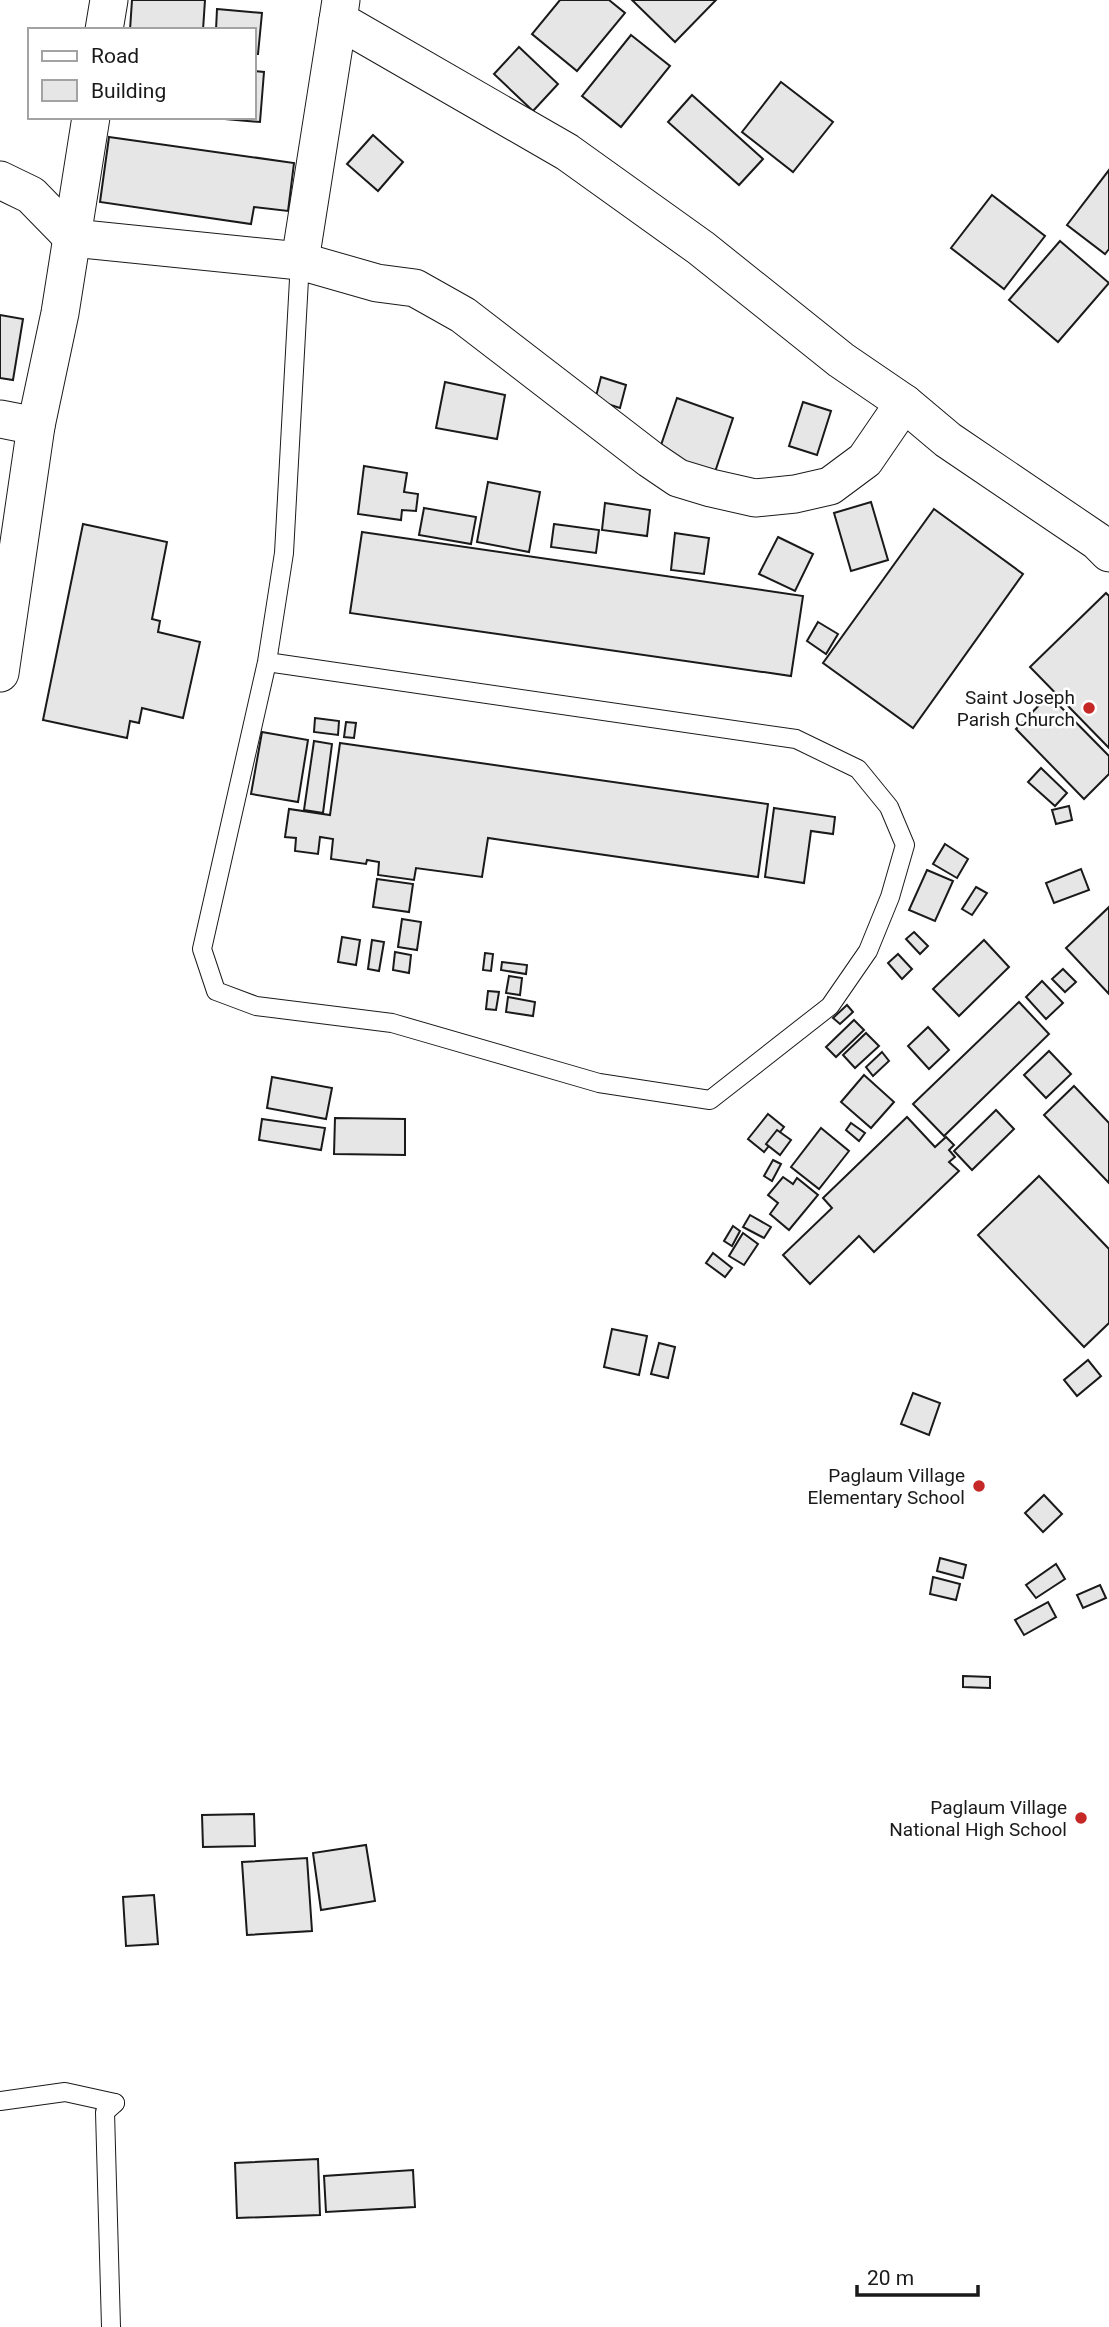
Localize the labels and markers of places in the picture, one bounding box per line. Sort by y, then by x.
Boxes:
place label: Saint Joseph Parish Church [957,686,1075,731]
marker: Saint Joseph Parish Church [1081,700,1097,716]
place label: Paglaum Village Elementary School [807,1464,965,1509]
marker: Paglaum Village Elementary School [971,1478,987,1494]
place label: Paglaum Village National High School [889,1796,1067,1841]
marker: Paglaum Village National High School [1073,1810,1089,1826]

